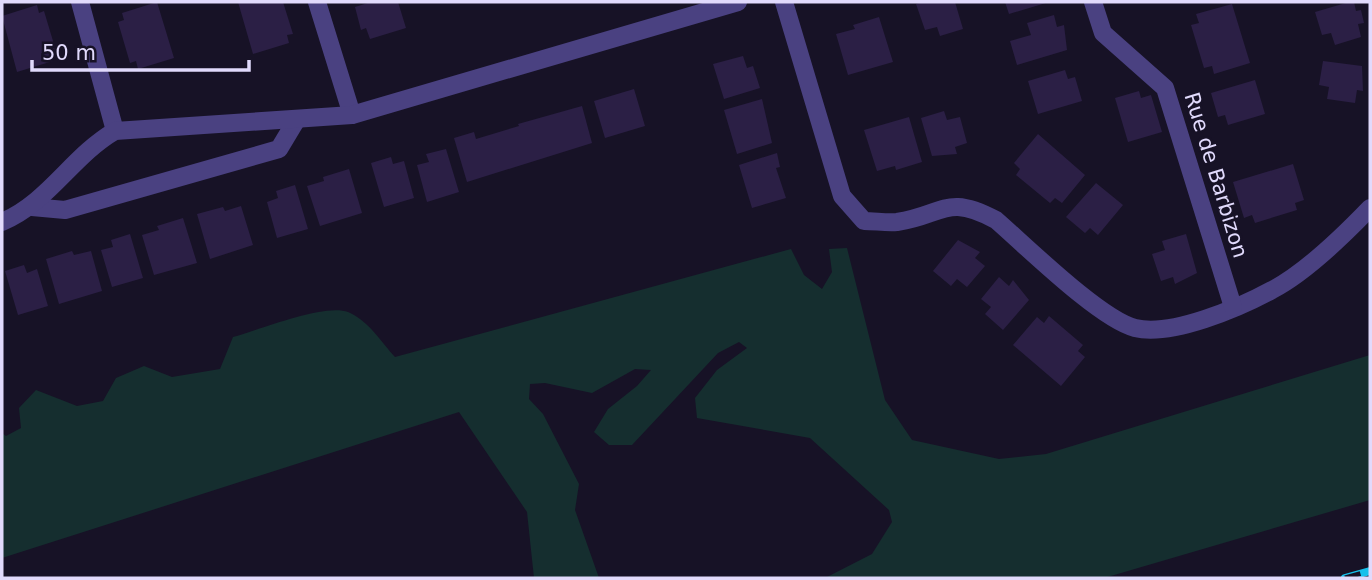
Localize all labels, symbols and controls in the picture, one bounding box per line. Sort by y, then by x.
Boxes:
scale bar [32,28,248,72]
text: 50 m [42,41,96,65]
street label: Rue de Barbizon [1179,89,1253,261]

